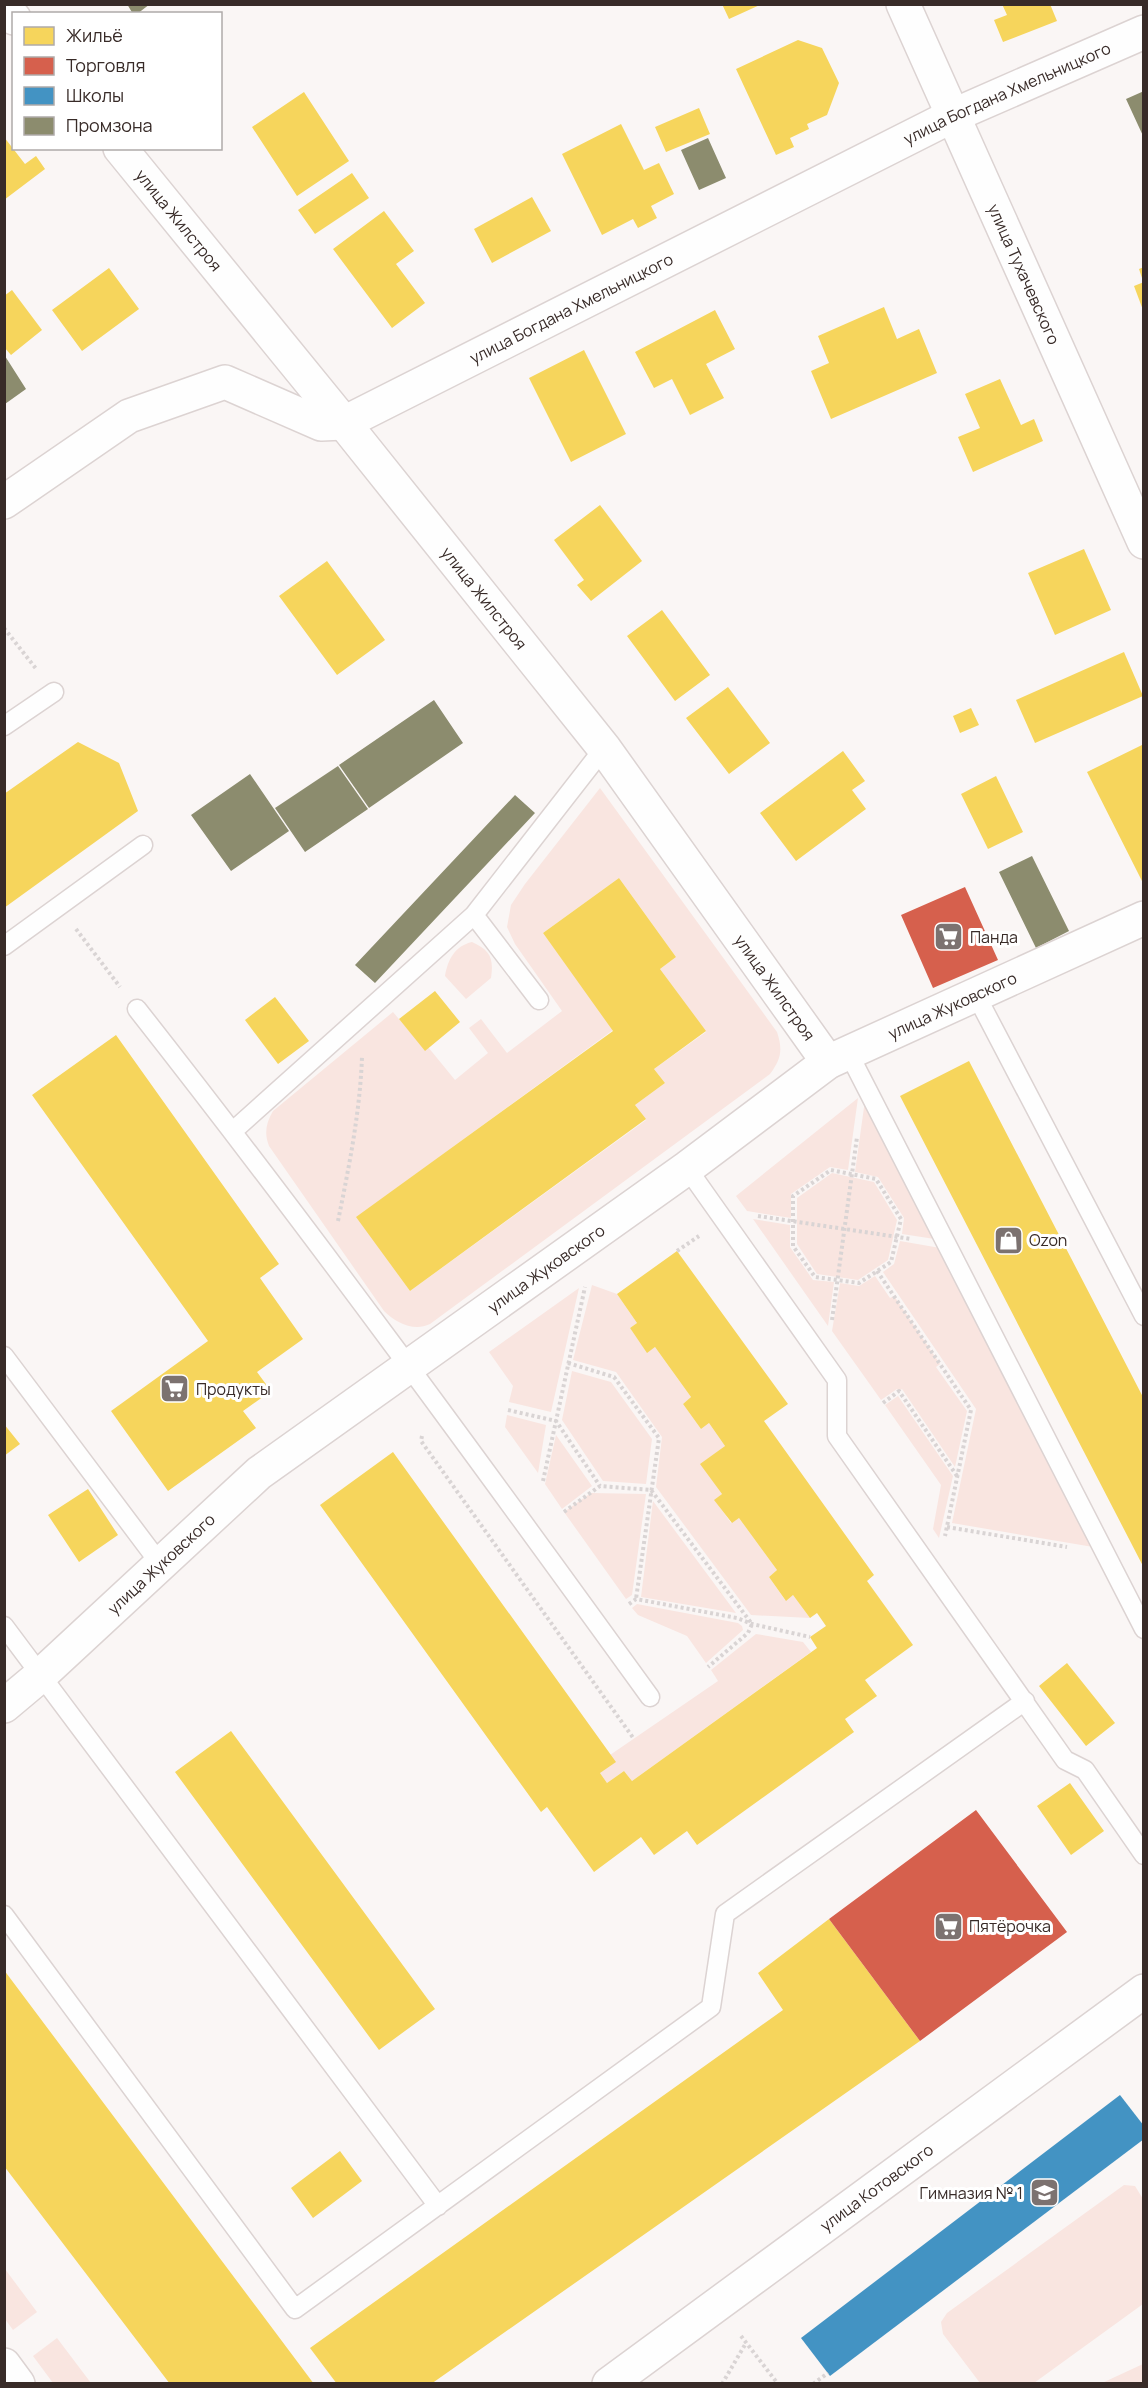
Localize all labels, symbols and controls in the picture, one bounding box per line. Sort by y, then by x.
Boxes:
legend [12,12,222,150]
text: Жильё [66,23,123,47]
street label: улица Богдана Хмельницкого [900,37,1114,150]
text: Торговля [66,53,145,77]
text: Школы [66,83,124,107]
text: Промзона [66,113,153,137]
street label: улица Жилстроя [131,164,227,276]
street label: улица Тухачевского [983,200,1065,348]
street label: улица Богдана Хмельницкого [466,248,677,369]
street label: улица Жилстроя [436,542,532,654]
supermarket icon: Панда [933,921,965,953]
place label: Панда [970,926,1018,948]
street label: улица Жилстроя [729,930,820,1045]
street label: улица Жуковского [884,967,1020,1044]
street label: улица Жуковского [483,1219,609,1318]
shop icon: Ozon [992,1224,1024,1256]
place label: Ozon [1029,1229,1067,1251]
supermarket icon: Продукты [159,1373,191,1405]
place label: Продукты [196,1378,271,1400]
street label: улица Жуковского [103,1508,220,1619]
supermarket icon: Пятёрочка [932,1910,964,1942]
place label: Пятёрочка [969,1915,1051,1937]
street label: улица Котовского [815,2138,938,2236]
school or university icon: Гимназия № 1 [1028,2177,1060,2209]
place label: Гимназия № 1 [920,2182,1023,2204]

